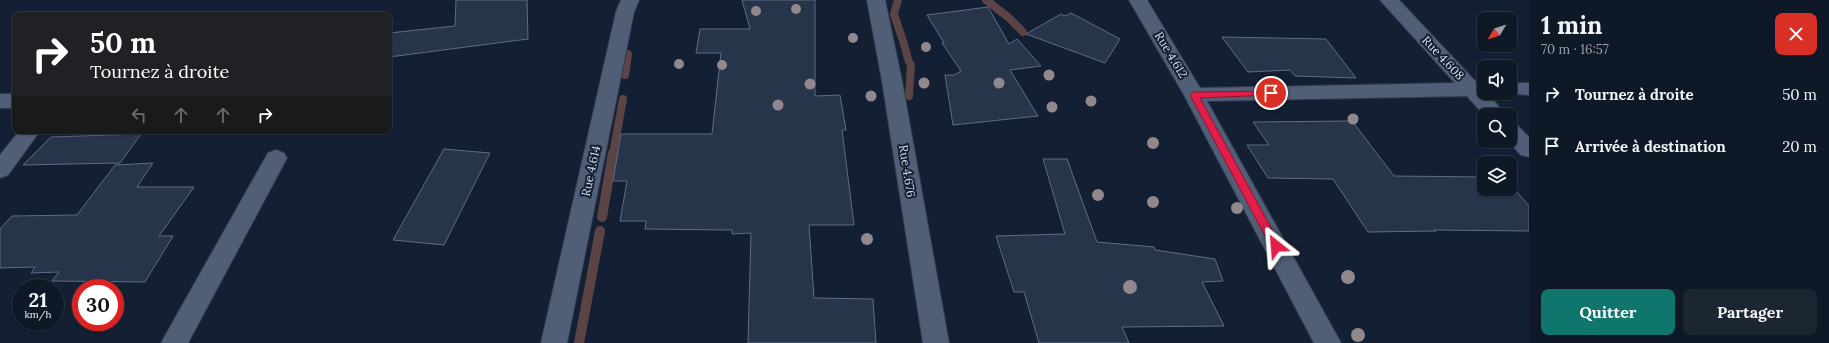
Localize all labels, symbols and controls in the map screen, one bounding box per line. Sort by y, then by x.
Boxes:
text: 1 min [1541,10,1602,41]
north arrow [1477,12,1517,52]
map controls [1477,12,1517,196]
button: close [1775,13,1817,55]
text: 50 m [90,25,156,61]
icon: right [24,28,76,80]
street label: Rue 4.612 [1152,29,1191,81]
street label: Rue 4.608 [1419,32,1468,83]
text: 70 m · 16:57 [1541,41,1609,58]
text: Tournez à droite [90,60,229,83]
button: sound [1477,60,1517,100]
pin [1254,76,1288,110]
icon: arrive [1260,82,1282,104]
icon: right [1541,83,1563,105]
text: Tournez à droite [1575,85,1694,104]
text: 50 m [1782,85,1817,104]
icon: left [128,104,150,126]
icon: ahead [170,104,192,126]
icon: ahead [212,104,234,126]
icon: right [254,104,276,126]
button: search [1477,108,1517,148]
icon: arrive [1541,135,1563,157]
text: Arrivée à destination [1575,137,1726,156]
text: 20 m [1782,137,1817,156]
street label: Rue 4.614 [578,144,603,198]
street label: Rue 4.676 [896,144,919,198]
button: layers [1477,156,1517,196]
position arrow [1255,225,1297,267]
speed limit sign: 30 [72,279,124,331]
text: 21 [29,287,47,312]
button: Quitter [1541,289,1675,335]
button: Partager [1683,289,1817,335]
text: km/h [24,308,52,321]

